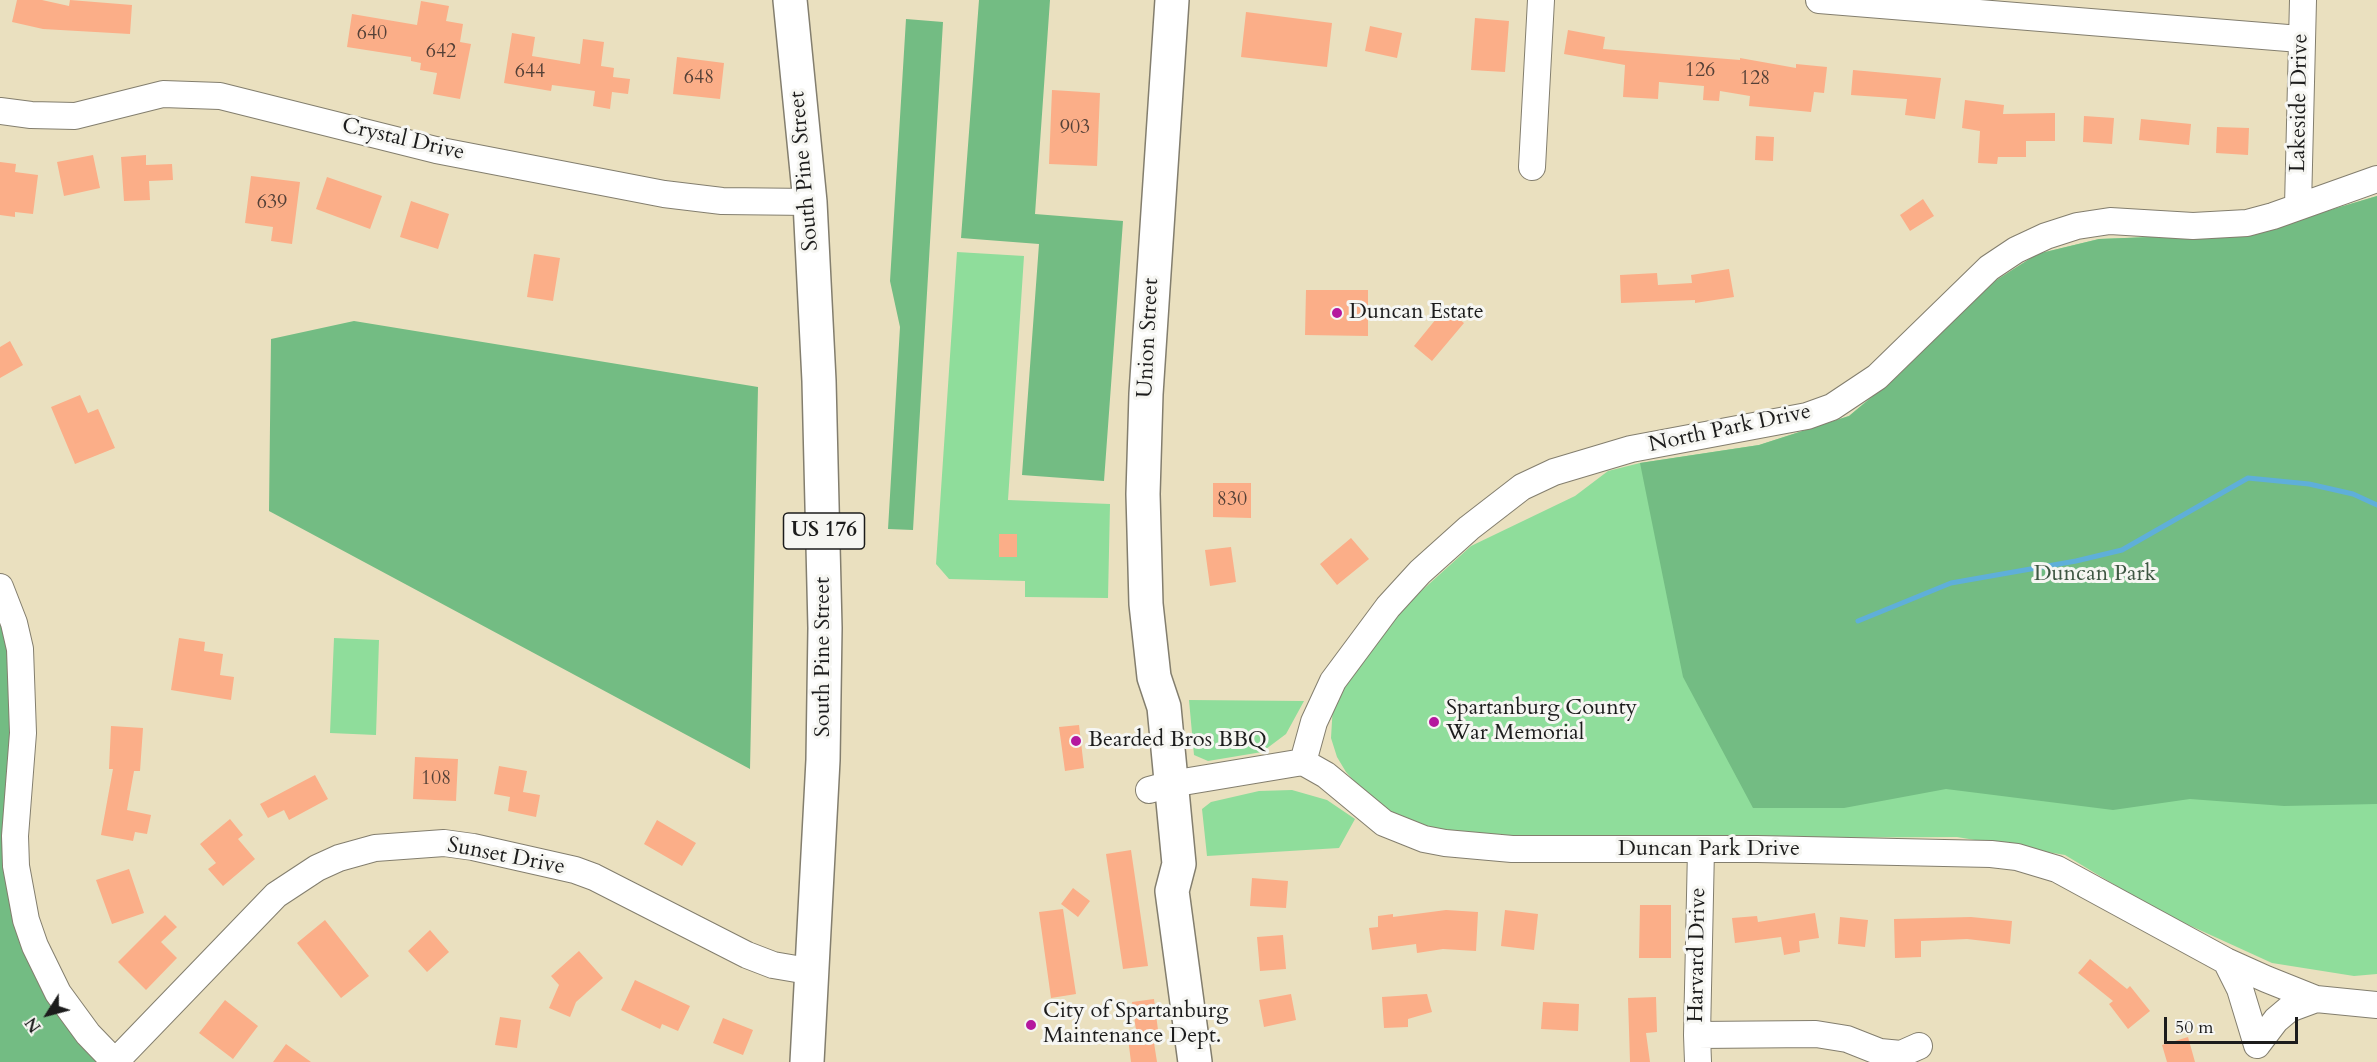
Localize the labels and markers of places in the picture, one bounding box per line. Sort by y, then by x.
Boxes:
place label: Duncan Estate [1349,300,1484,326]
marker: Duncan Estate [1330,306,1344,320]
place label: Spartanburg County War Memorial [1446,696,1637,748]
marker: Spartanburg County War Memorial [1427,715,1441,729]
place label: Bearded Bros BBQ [1088,728,1267,754]
marker: Bearded Bros BBQ [1069,734,1083,748]
place label: City of Spartanburg Maintenance Dept. [1043,999,1228,1050]
marker: City of Spartanburg Maintenance Dept. [1024,1018,1038,1032]

